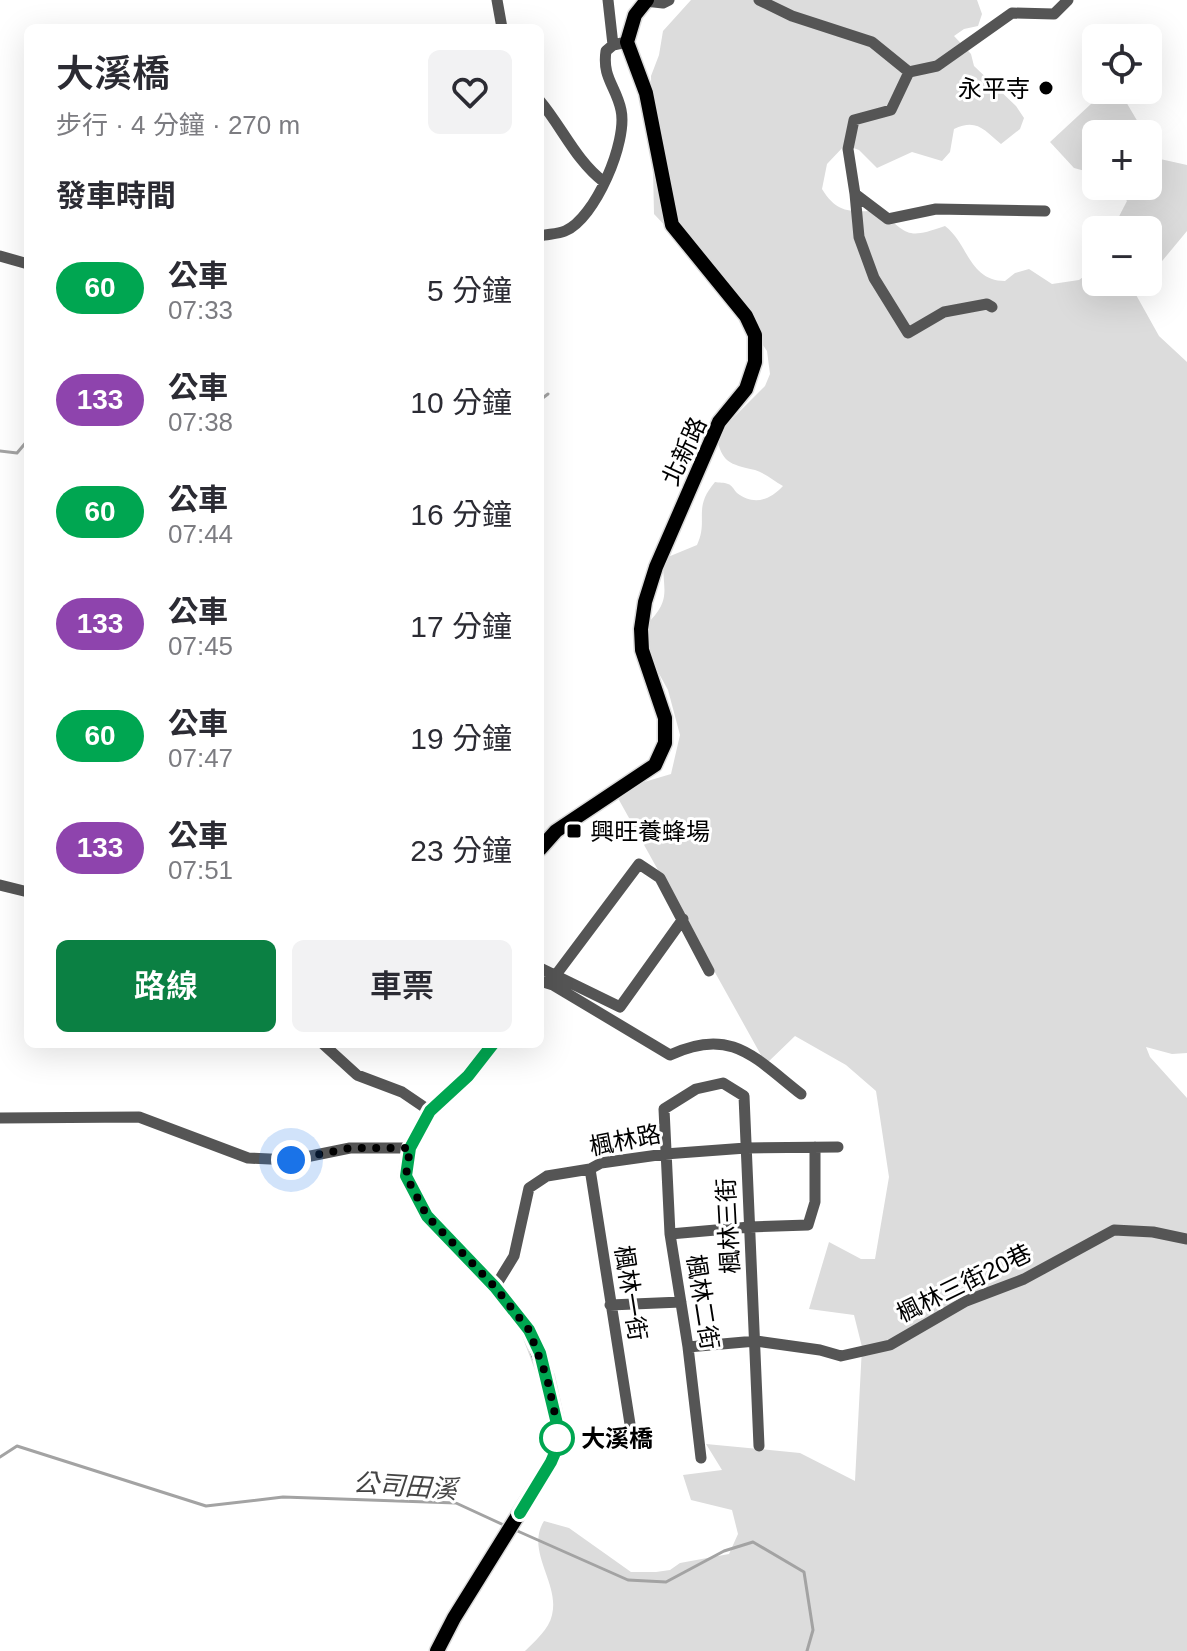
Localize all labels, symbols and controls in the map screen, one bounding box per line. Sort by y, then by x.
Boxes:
map controls [1082,24,1162,296]
button: locate [1082,24,1162,104]
button: heart [428,50,512,134]
text: 大溪橋 [56,53,170,95]
place label: 永平寺 [958,75,1030,102]
marker: 永平寺 [1037,79,1055,97]
text: 步行 · 4 分鐘 · 270 m [56,110,300,140]
button: + [1082,120,1162,200]
text: 發車時間 [56,179,176,212]
button: − [1082,216,1162,296]
text: 公車 [168,259,228,292]
text: 60 [84,272,116,303]
text: 5 分鐘 [427,274,512,307]
text: 07:33 [168,295,233,325]
text: 公車 [168,371,228,404]
text: 133 [77,384,123,415]
text: 10 分鐘 [410,386,512,419]
text: 07:38 [168,407,233,437]
street label: 北新路 [657,413,711,489]
text: 公車 [168,483,228,516]
text: 60 [84,496,116,527]
text: 16 分鐘 [410,498,512,531]
text: 07:44 [168,519,233,549]
text: 公車 [168,595,228,628]
text: 133 [77,608,123,639]
text: 17 分鐘 [410,610,512,643]
text: 07:45 [168,631,233,661]
text: 公車 [168,707,228,740]
text: 60 [84,720,116,751]
text: 19 分鐘 [410,722,512,755]
text: 07:47 [168,743,233,773]
place label: 興旺養蜂場 [590,818,710,845]
text: 公車 [168,819,228,852]
marker: 興旺養蜂場 [565,822,583,840]
text: 133 [77,832,123,863]
text: 23 分鐘 [410,834,512,867]
text: 07:51 [168,855,233,885]
button: 路線 [56,940,276,1032]
button: 車票 [292,940,512,1032]
street label: 楓林路 [587,1120,663,1160]
your location [271,1140,311,1180]
street label: 楓林三街 [712,1177,744,1275]
street label: 楓林三街20巷 [892,1239,1036,1327]
street label: 楓林一街 [610,1243,652,1343]
street label: 楓林二街 [682,1252,724,1352]
marker: 大溪橋 [540,1421,574,1455]
place label: 大溪橋 [581,1425,653,1452]
water label: 公司田溪 [352,1467,462,1505]

